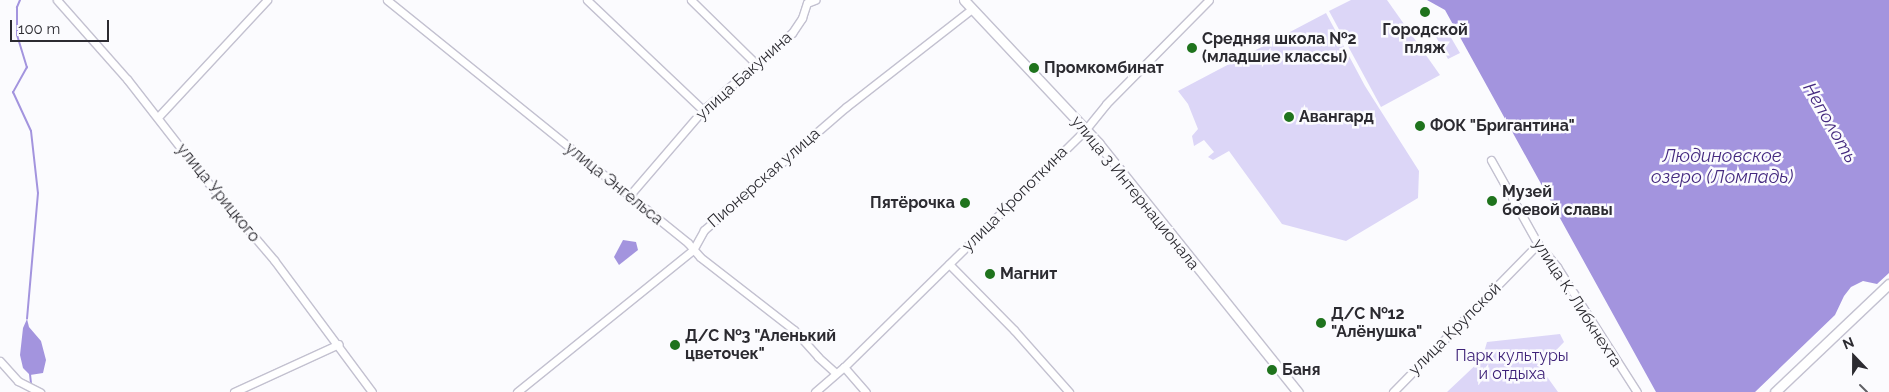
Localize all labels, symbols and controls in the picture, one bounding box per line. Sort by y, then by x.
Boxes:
marker: Городской пляж [1419,6,1431,18]
scale bar [12,10,111,42]
text: 100 m [18,20,60,38]
place label: Городской пляж [1382,20,1468,58]
street label: улица Бакунина [692,28,796,124]
place label: Средняя школа №2 (младшие классы) [1202,29,1356,67]
marker: Средняя школа №2 (младшие классы) [1186,42,1198,54]
place label: Промкомбинат [1044,58,1164,78]
marker: Промкомбинат [1028,62,1040,74]
water label: Неполоть [1798,79,1862,167]
place label: Авангард [1299,107,1374,127]
marker: Авангард [1283,111,1295,123]
street label: улица 3 Интернационала [1067,112,1203,274]
place label: ФОК "Бригантина" [1430,116,1575,136]
marker: ФОК "Бригантина" [1414,120,1426,132]
street label: Пионерская улица [704,124,824,232]
street label: улица Энгельса [561,139,667,229]
street label: улица Урицкого [172,140,264,246]
street label: улица Кропоткина [958,142,1072,256]
water label: Людиновское озеро (Ломпадь) [1651,146,1793,188]
place label: Музей боевой славы [1502,182,1613,220]
place label: Пятёрочка [870,193,955,213]
marker: Музей боевой славы [1486,195,1498,207]
marker: Пятёрочка [959,197,971,209]
street label: улица К. Либкнехта [1528,235,1626,371]
place label: Магнит [1000,264,1057,284]
marker: Магнит [984,268,996,280]
street label: улица Крупской [1405,279,1505,379]
place label: Д/С №12 "Алёнушка" [1331,304,1422,342]
marker: Д/С №12 "Алёнушка" [1315,317,1327,329]
place label: Д/С №3 "Аленький цветочек" [685,326,836,364]
north arrow [1829,332,1879,382]
text: N [1840,334,1856,353]
marker: Д/С №3 "Аленький цветочек" [669,339,681,351]
park label: Парк культуры и отдыха [1455,346,1569,384]
place label: Баня [1282,360,1320,380]
marker: Баня [1266,364,1278,376]

